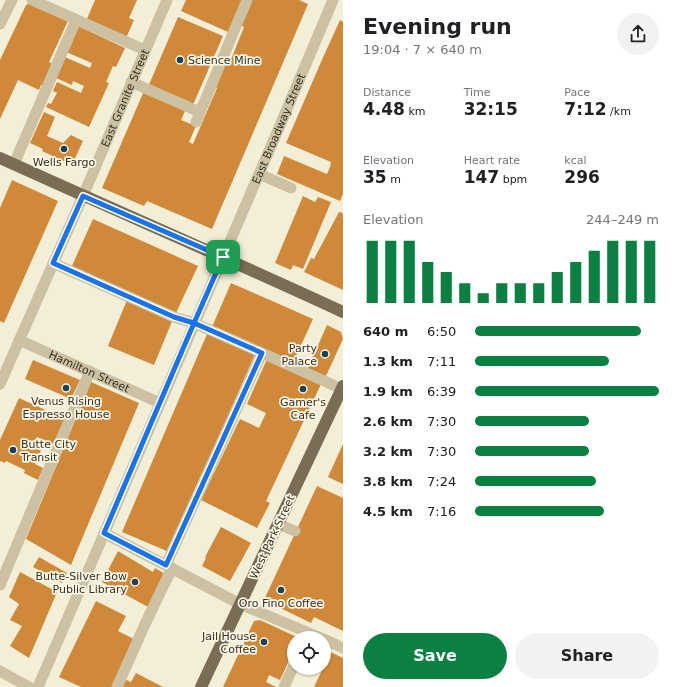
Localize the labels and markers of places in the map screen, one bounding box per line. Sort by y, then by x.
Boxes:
place label: Science Mine [188,54,261,67]
marker: Science Mine [175,55,185,65]
marker: Wells Fargo [59,144,69,154]
place label: Wells Fargo [33,156,95,169]
pin [206,240,240,274]
place label: Party Palace [282,342,317,368]
marker: Party Palace [320,349,330,359]
marker: Venus Rising Espresso House [61,383,71,393]
marker: Gamer's Cafe [298,384,308,394]
place label: Venus Rising Espresso House [23,395,110,421]
place label: Gamer's Cafe [280,396,326,422]
place label: Butte City Transit [20,438,76,464]
marker: Butte City Transit [8,445,18,455]
place label: Butte-Silver Bow Public Library [35,570,127,596]
marker: Butte-Silver Bow Public Library [130,577,140,587]
marker: Oro Fino Coffee [276,585,286,595]
place label: Oro Fino Coffee [239,597,323,610]
place label: Jail House Coffee [201,630,256,656]
marker: Jail House Coffee [259,637,269,647]

